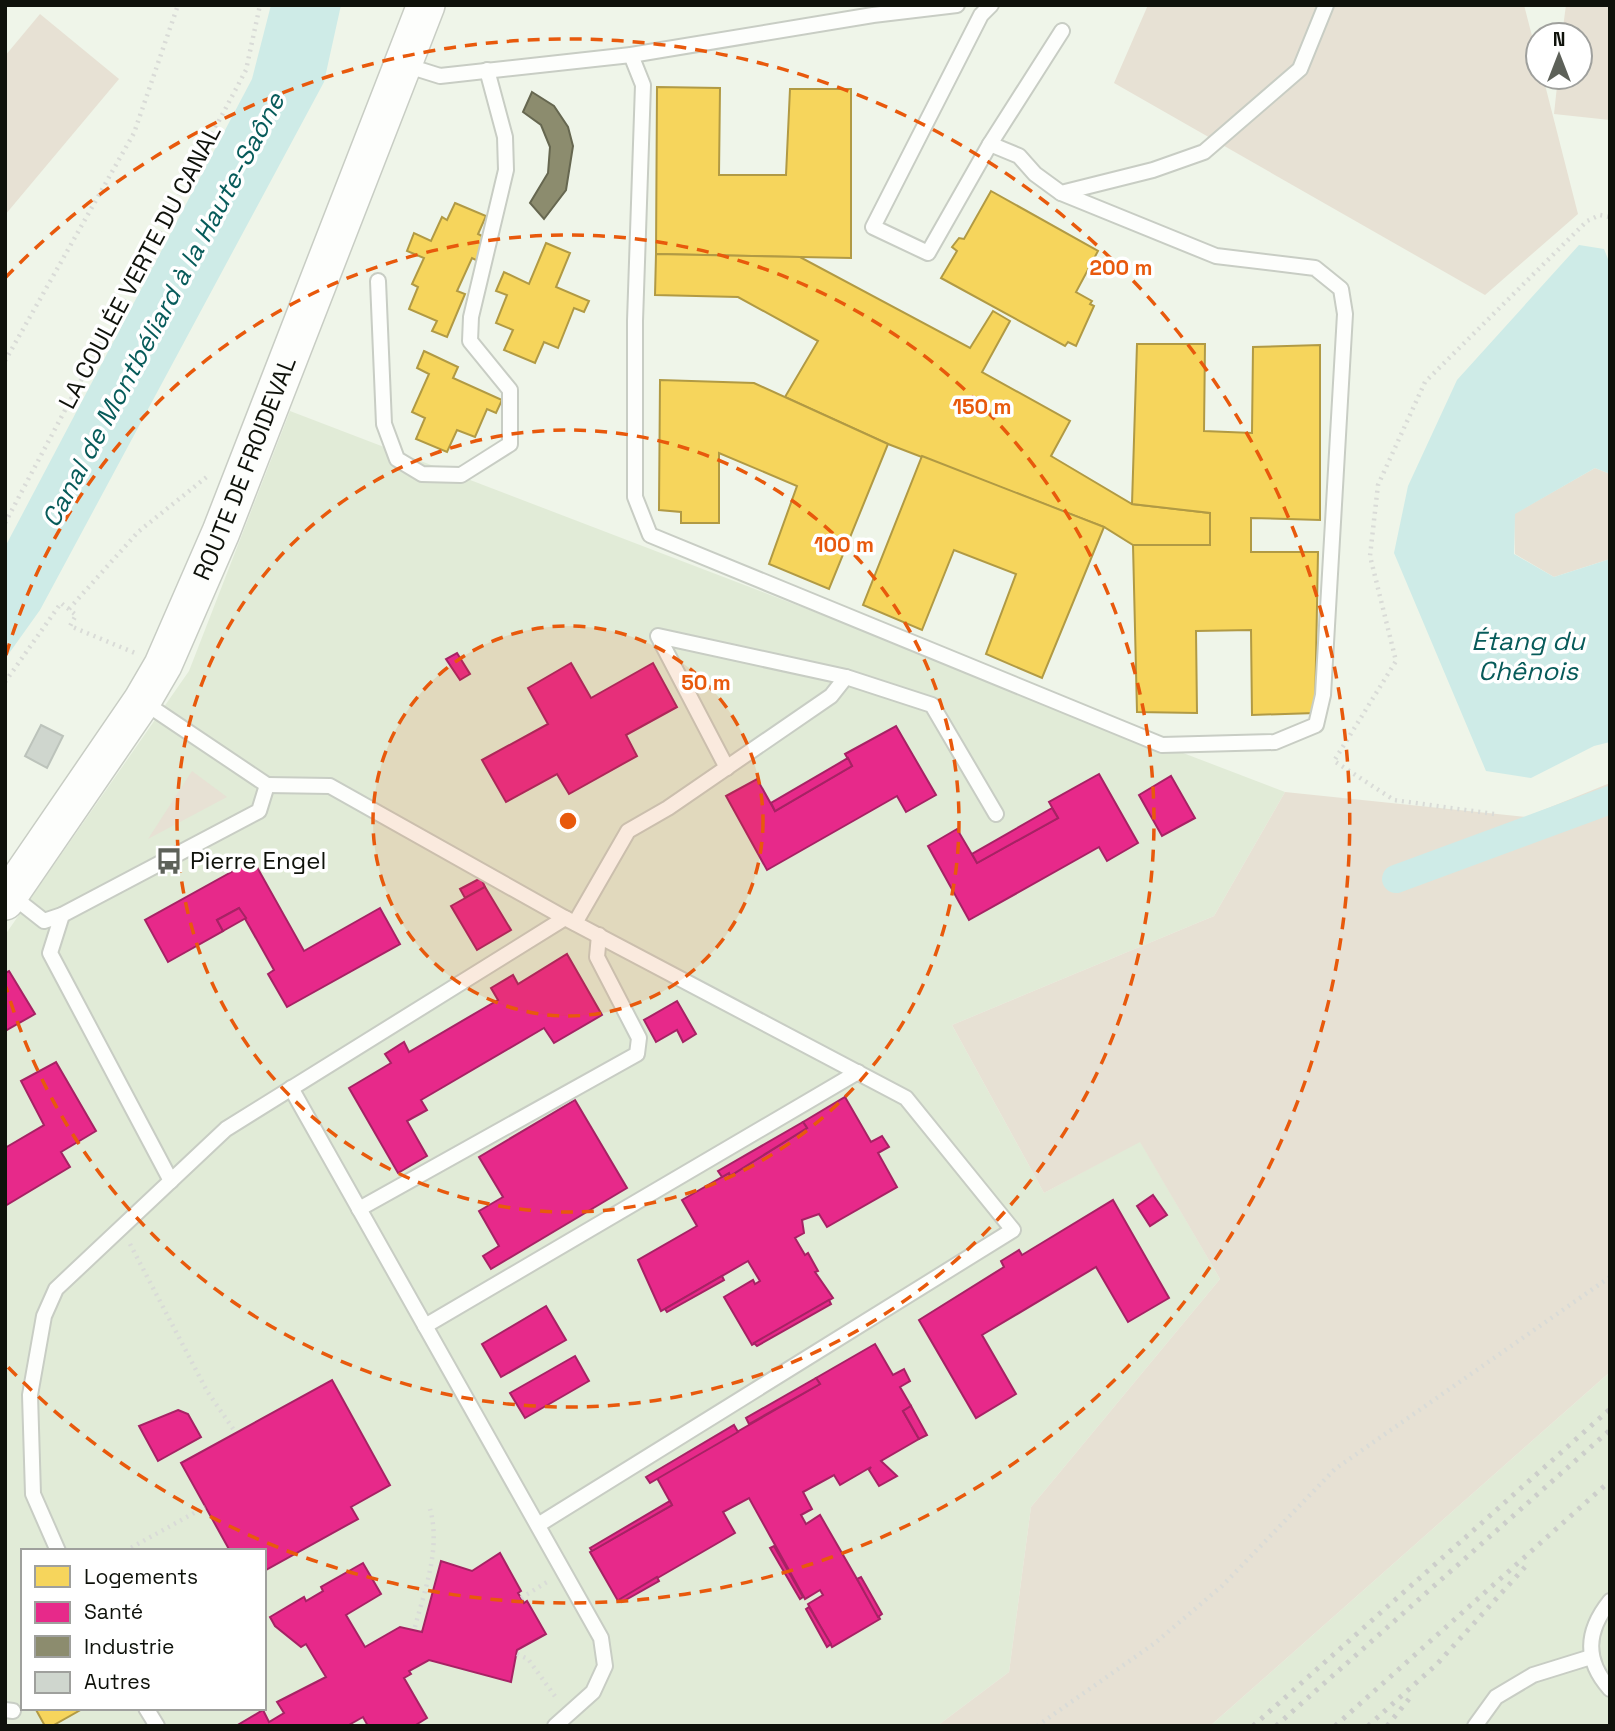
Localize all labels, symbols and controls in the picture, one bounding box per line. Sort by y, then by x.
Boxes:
north arrow [1524,21,1594,91]
text: N [1553,27,1565,52]
water label: Canal de Montbéliard à la Haute-Saône [34,86,293,533]
street label: LA COULÉE VERTE DU CANAL [51,119,228,414]
text: 200 m [1090,254,1152,281]
street label: ROUTE DE FROIDEVAL [186,352,303,585]
text: 150 m [953,393,1011,420]
text: 100 m [814,531,874,558]
water label: Étang du Chênois [1471,624,1586,688]
text: 50 m [681,669,731,696]
centre of rings [556,809,580,833]
place label: Pierre Engel [190,845,326,876]
bus stop icon: Pierre Engel [154,846,184,876]
legend [21,1549,266,1710]
text: Logements [84,1563,198,1590]
text: Santé [84,1598,143,1625]
text: Industrie [84,1633,174,1660]
text: Autres [84,1668,151,1695]

